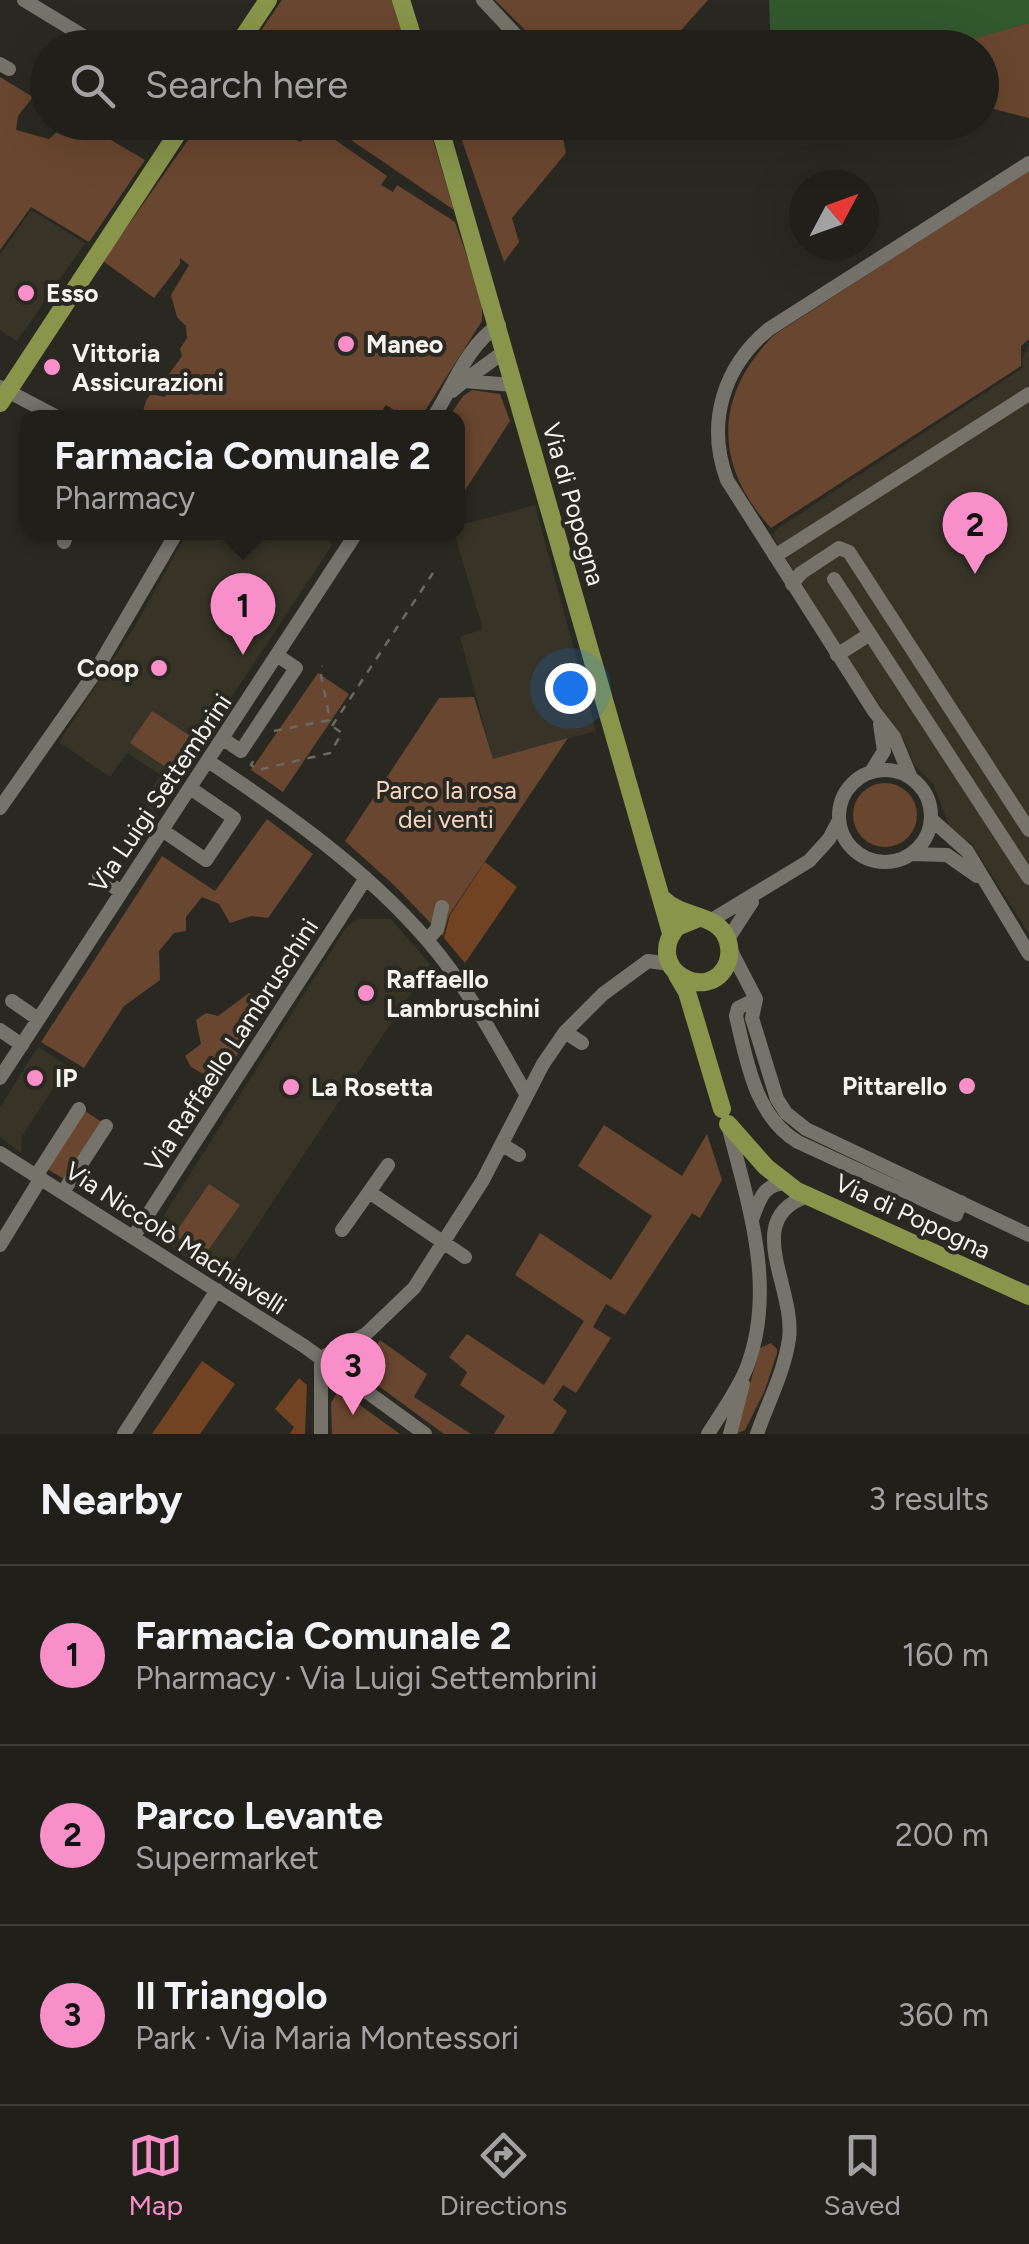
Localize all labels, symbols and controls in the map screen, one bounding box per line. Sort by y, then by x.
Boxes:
search box [30,30,999,140]
icon: search [65,58,120,113]
text: Search here [145,62,348,108]
north arrow [789,170,879,260]
place label: Esso [46,278,99,308]
marker: Esso [15,282,37,304]
place label: Maneo [366,329,443,359]
marker: Maneo [335,333,357,355]
place label: Vittoria Assicurazioni [72,338,224,397]
marker: Vittoria Assicurazioni [41,356,63,378]
popup [20,410,465,540]
street label: Via di Popogna [536,419,612,589]
text: Farmacia Comunale 2 [54,433,431,479]
text: Pharmacy [54,479,195,517]
pin: 2 [942,492,1008,574]
pin: 1 [210,572,276,655]
place label: Coop [77,653,139,683]
marker: Coop [148,657,170,679]
your location [545,663,596,714]
street label: Via Luigi Settembrini [82,688,238,898]
park label: Parco la rosa dei venti [375,775,517,834]
street label: Via Raffaello Lambruschini [138,913,324,1177]
place label: Raffaello Lambruschini [386,964,540,1023]
marker: Raffaello Lambruschini [355,982,377,1004]
place label: IP [55,1063,77,1093]
marker: IP [24,1067,46,1089]
place label: Pittarello [842,1071,947,1101]
place label: La Rosetta [311,1072,433,1102]
marker: Pittarello [956,1075,978,1097]
marker: La Rosetta [280,1076,302,1098]
street label: Via Niccolò Machiavelli [60,1155,292,1321]
street label: Via di Popogna [831,1167,995,1265]
pin: 3 [320,1332,386,1415]
text: Nearby [40,1474,182,1525]
text: 3 results [869,1480,989,1518]
text: Farmacia Comunale 2 [135,1613,511,1659]
text: 1 [66,1636,79,1674]
text: 160 m [902,1636,989,1674]
text: Pharmacy · Via Luigi Settembrini [135,1659,598,1697]
text: Parco Levante [135,1793,383,1839]
text: 2 [63,1816,82,1854]
text: 200 m [895,1816,989,1854]
text: Supermarket [135,1839,319,1877]
text: Il Triangolo [135,1973,328,2019]
text: 3 [64,1996,81,2034]
text: 360 m [898,1996,989,2034]
text: Park · Via Maria Montessori [135,2019,519,2057]
tab: Map [128,2128,183,2222]
tab: Directions [440,2128,567,2222]
tab: Saved [824,2128,901,2222]

